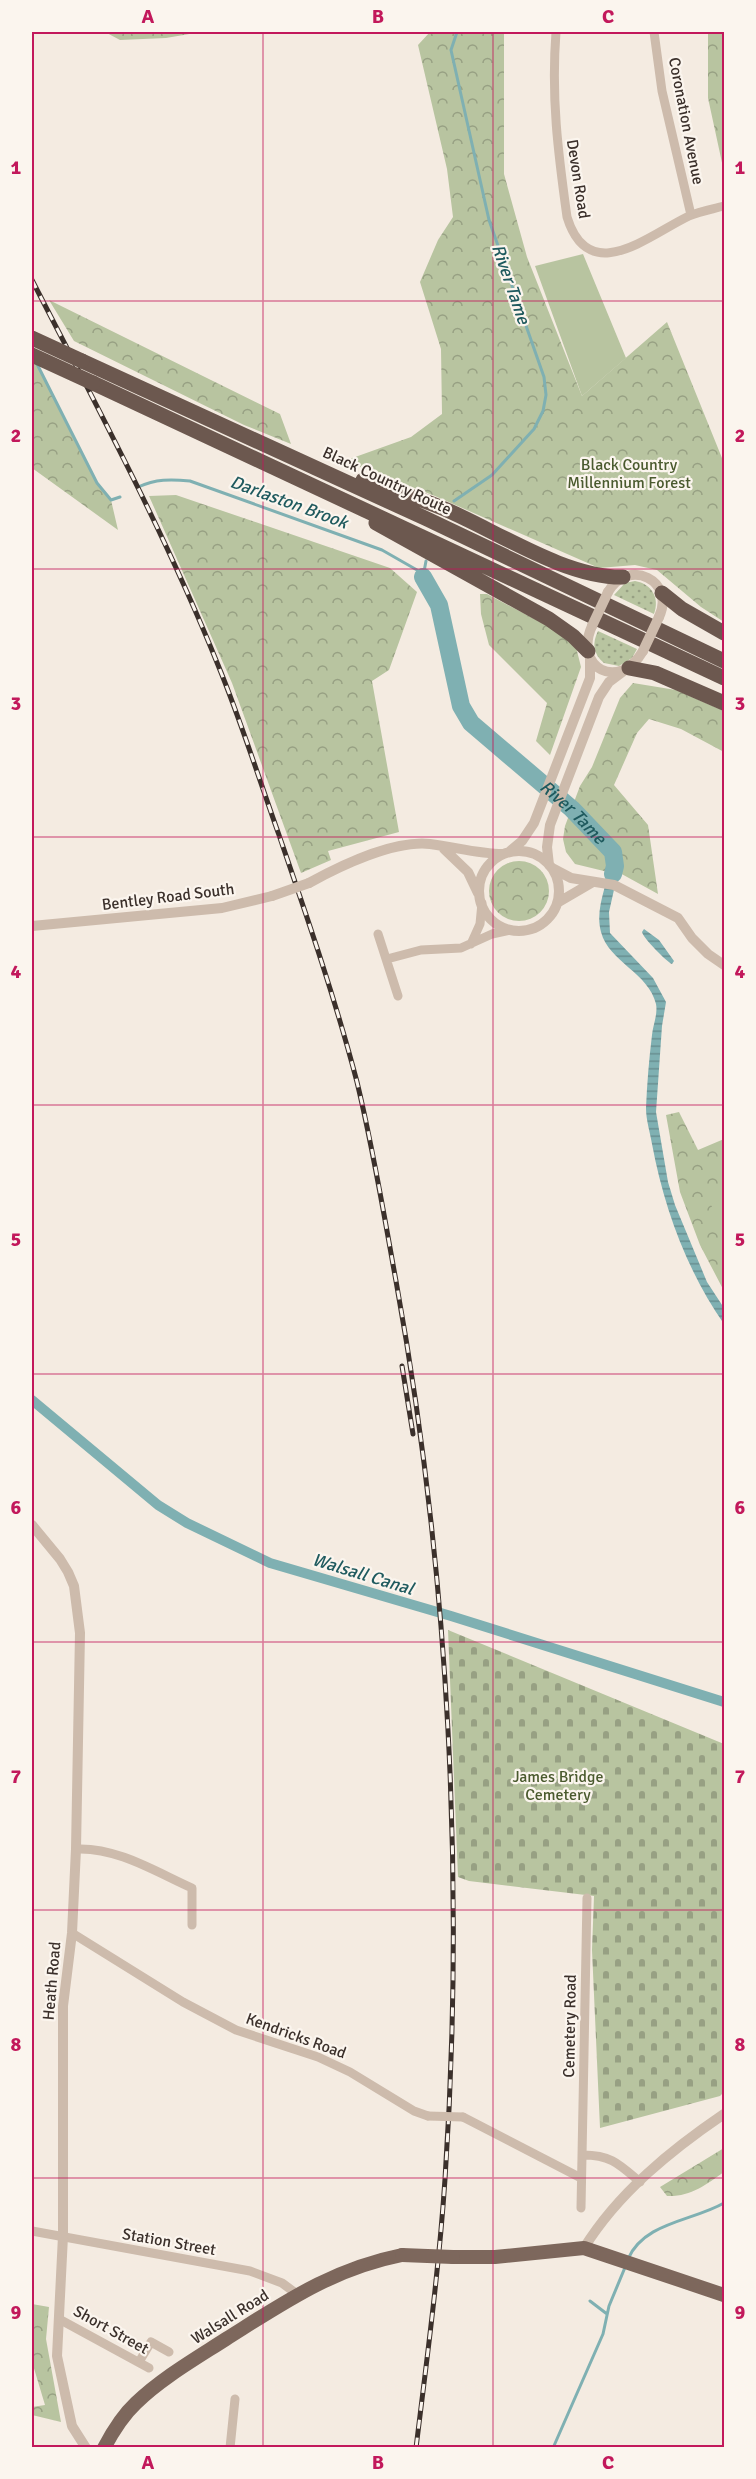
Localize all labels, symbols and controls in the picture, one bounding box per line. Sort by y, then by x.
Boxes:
text: A [142,4,155,29]
text: B [372,4,384,29]
text: C [602,4,614,29]
street label: Coronation Avenue [664,56,708,186]
street label: Devon Road [562,138,594,220]
text: 1 [11,155,22,180]
text: 1 [735,155,746,180]
water label: River Tame [487,241,535,328]
text: 2 [11,423,21,448]
text: 2 [735,423,745,448]
street label: Black Country Route [319,442,455,520]
park label: Black Country Millennium Forest [567,455,691,493]
water label: Darlaston Brook [227,471,353,534]
text: 3 [11,691,21,716]
text: 3 [735,691,745,716]
water label: River Tame [536,776,611,850]
street label: Bentley Road South [101,879,235,915]
text: 4 [11,959,22,984]
text: 4 [735,959,746,984]
text: 5 [11,1227,21,1252]
text: 5 [735,1227,745,1252]
text: 6 [11,1495,22,1520]
text: 6 [735,1495,746,1520]
water label: Walsall Canal [310,1548,418,1600]
text: 7 [11,1764,22,1789]
text: 7 [735,1764,746,1789]
park label: James Bridge Cemetery [512,1767,604,1805]
street label: Heath Road [39,1941,65,2021]
street label: Cemetery Road [559,1974,581,2078]
street label: Kendricks Road [243,2009,349,2063]
text: 8 [11,2032,22,2057]
text: 8 [735,2032,746,2057]
street label: Station Street [121,2224,218,2260]
street label: Walsall Road [187,2285,273,2349]
text: 9 [11,2300,22,2325]
text: 9 [735,2300,746,2325]
street label: Short Street [70,2301,152,2359]
text: A [142,2450,155,2475]
text: B [372,2450,384,2475]
text: C [602,2450,614,2475]

